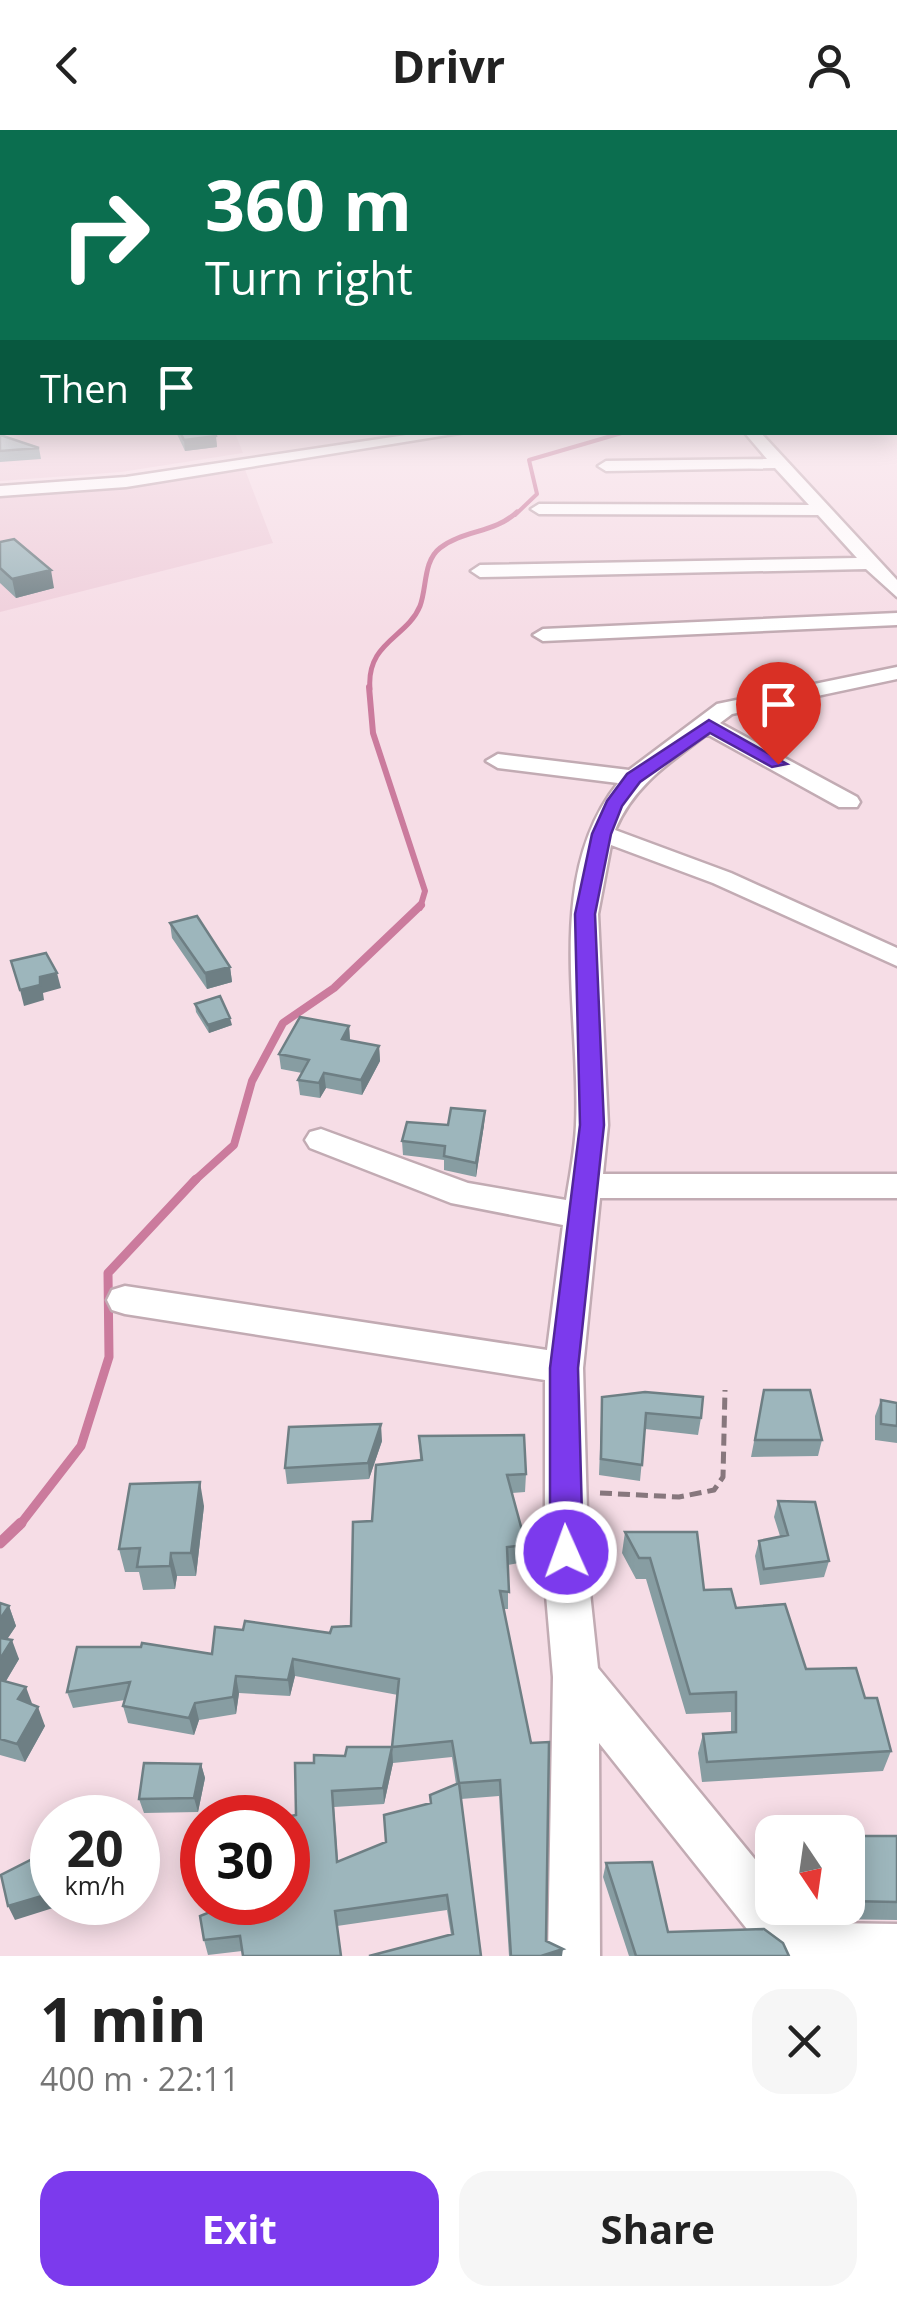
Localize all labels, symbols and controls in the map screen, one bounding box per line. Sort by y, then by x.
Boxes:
text: Drivr [392,35,505,96]
icon: back [40,38,95,93]
icon: person [802,38,857,93]
text: 360 m [205,156,412,252]
icon: right [40,170,170,300]
text: Turn right [205,247,413,308]
icon: arrive [149,360,204,415]
text: Then [40,362,129,414]
pin [736,662,821,765]
icon: arrive [751,677,806,732]
position arrow [514,1500,618,1604]
speed limit sign: 30 [180,1795,310,1925]
text: 20 [66,1814,124,1882]
north arrow [755,1815,865,1925]
map controls [755,1815,865,1925]
text: km/h [65,1868,125,1902]
text: 1 min [40,1978,207,2060]
button: close [752,1989,857,2094]
text: 400 m · 22:11 [40,2057,239,2100]
button: Exit [40,2171,439,2286]
button: Share [459,2171,857,2286]

